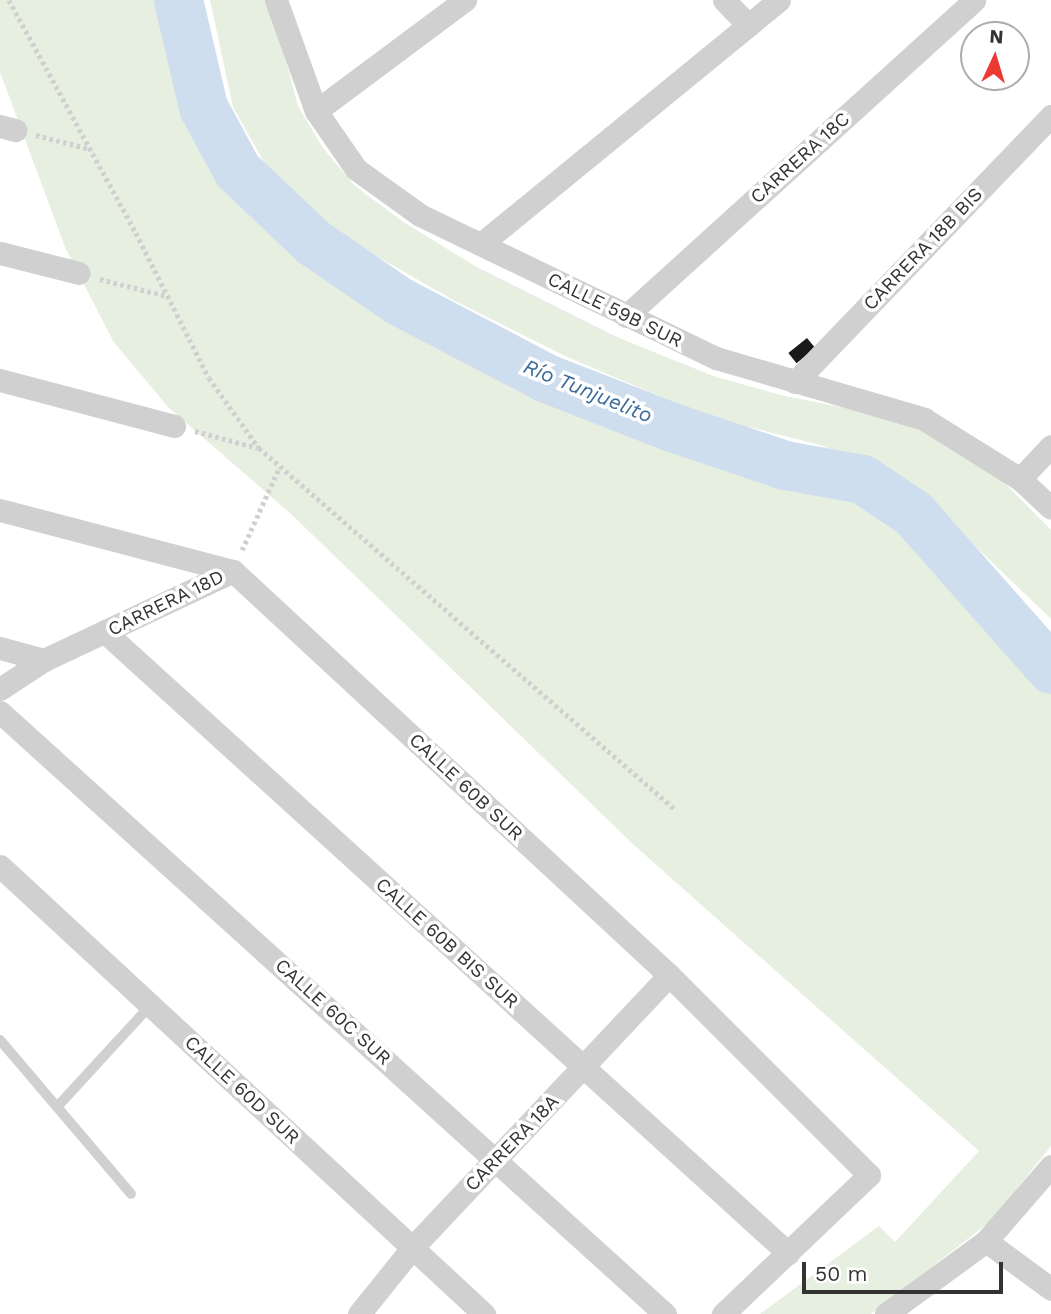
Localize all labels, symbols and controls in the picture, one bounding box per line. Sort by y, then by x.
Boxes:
north arrow [960,21,1030,91]
text: N [989,25,1004,49]
street label: CARRERA 18C [745,107,855,209]
street label: CARRERA 18B BIS [858,183,988,315]
street label: CALLE 59B SUR [544,268,686,352]
water label: Río Tunjuelito [520,354,656,428]
street label: CARRERA 18D [104,565,228,641]
street label: CALLE 60B SUR [404,728,528,846]
street label: CALLE 60B BIS SUR [371,873,523,1013]
street label: CALLE 60C SUR [270,954,396,1070]
street label: CALLE 60D SUR [180,1031,304,1149]
street label: CARRERA 18A [460,1090,564,1196]
scale bar [806,1248,1007,1292]
text: 50 m [815,1261,867,1286]

